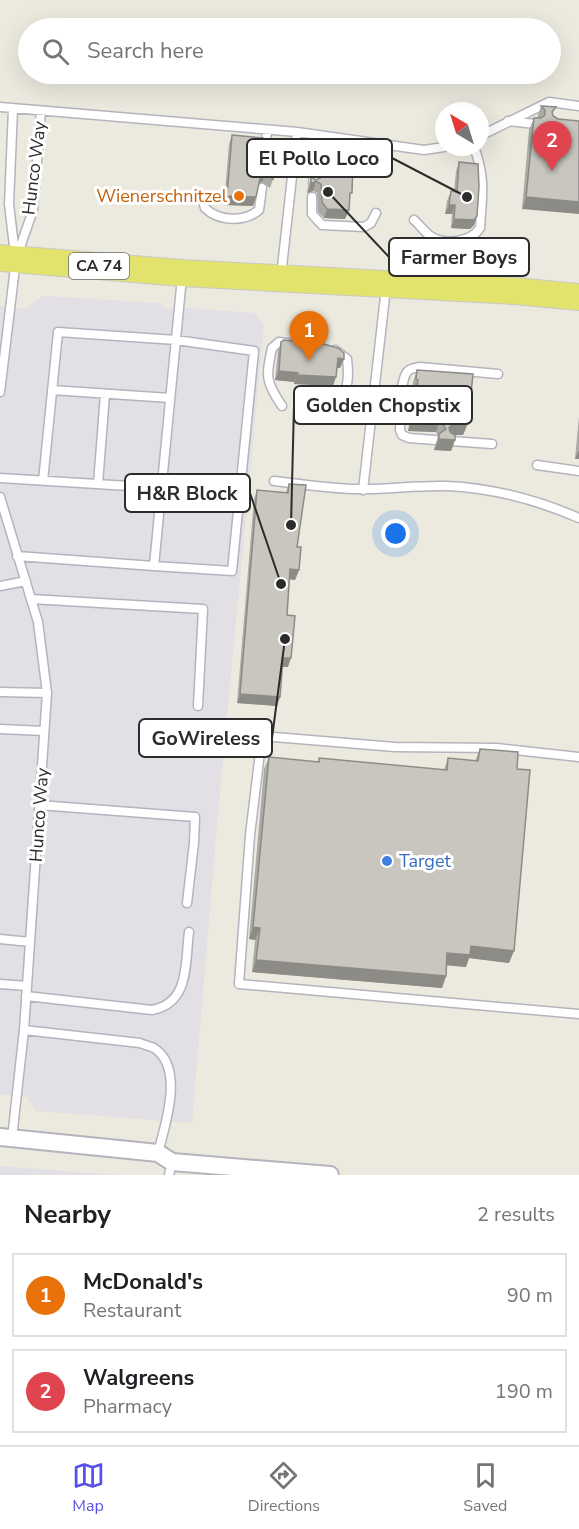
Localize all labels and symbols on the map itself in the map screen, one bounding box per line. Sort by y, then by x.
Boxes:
north arrow [435,102,489,156]
street label: Hunco Way [16,119,52,216]
pin: 2 [532,122,572,171]
callout: El Pollo Loco [247,139,392,177]
text: El Pollo Loco [259,145,379,172]
place label: Wienerschnitzel [96,184,228,208]
marker: Wienerschnitzel [232,189,246,203]
callout: Farmer Boys [389,238,529,276]
text: Farmer Boys [401,244,517,271]
road number: CA 74 [69,253,129,279]
pin: 1 [290,312,328,361]
callout: Golden Chopstix [294,386,472,424]
text: Golden Chopstix [306,392,461,419]
callout: H&R Block [125,474,250,512]
text: H&R Block [137,480,239,507]
your location [381,519,410,548]
callout: GoWireless [139,719,272,757]
text: GoWireless [152,725,261,752]
street label: Hunco Way [24,766,54,863]
place label: Target [399,849,451,873]
marker: Target [380,854,394,868]

